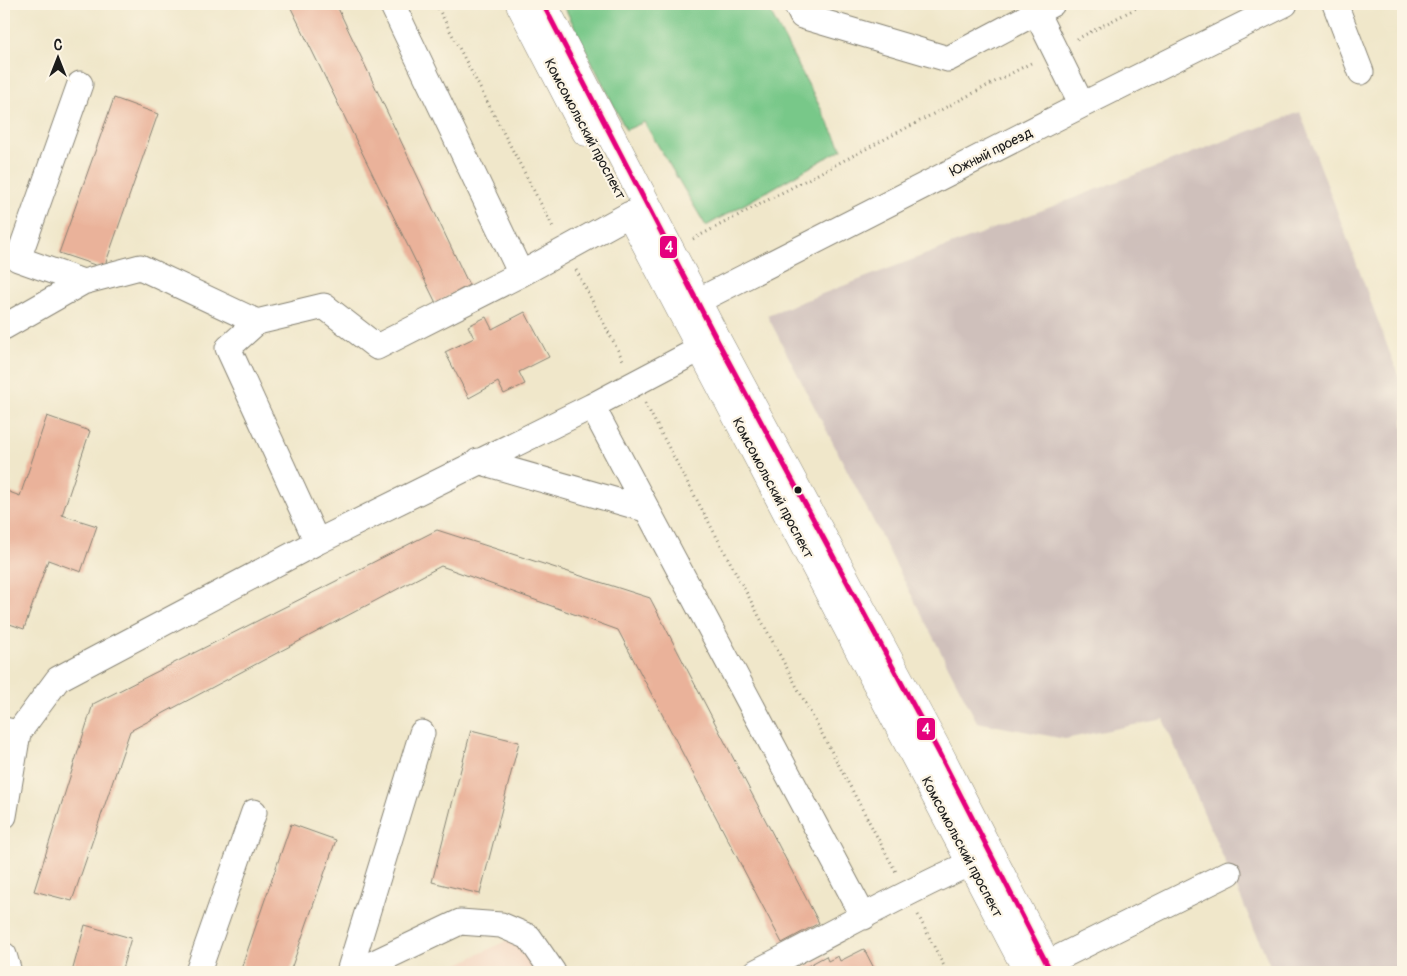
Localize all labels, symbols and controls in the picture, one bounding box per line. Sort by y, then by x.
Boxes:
north arrow [32,32,82,82]
text: С [54,37,63,54]
street label: Комсомольский проспект [541,56,629,202]
street label: Южный проезд [947,124,1036,180]
line badge: 4 [659,235,678,259]
text: 4 [665,239,674,256]
street label: Комсомольский проспект [729,415,817,561]
unlabelled marker [793,485,803,495]
line badge: 4 [916,717,936,741]
text: 4 [922,721,931,738]
street label: Комсомольский проспект [918,774,1006,920]

